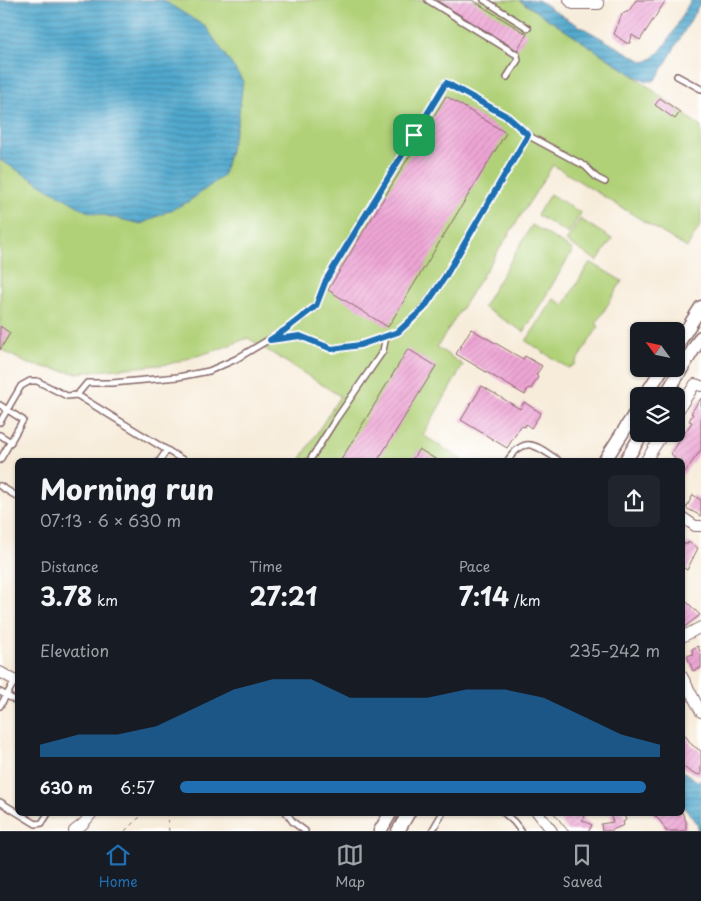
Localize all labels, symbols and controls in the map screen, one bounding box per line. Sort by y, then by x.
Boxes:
pin [393,114,435,156]
icon: arrive [400,121,428,149]
north arrow [630,322,685,378]
map controls [630,322,685,442]
button: layers [630,387,685,442]
text: Morning run [40,467,214,510]
button: share [608,475,660,527]
text: 07:13 · 6 × 630 m [40,508,181,532]
text: Distance [40,556,99,577]
text: Time [249,556,282,577]
text: Pace [459,556,490,577]
text: 3.78 [40,577,93,615]
text: 27:21 [249,577,317,615]
text: 7:14 [459,577,509,615]
text: km [93,590,118,611]
text: /km [509,590,540,611]
text: Elevation [40,638,109,662]
text: 235–242 m [569,638,660,662]
text: 630 m [40,775,93,799]
text: 6:57 [120,775,155,799]
tab: Home [99,841,138,892]
tab: Map [335,841,365,892]
tab: Saved [563,841,602,892]

